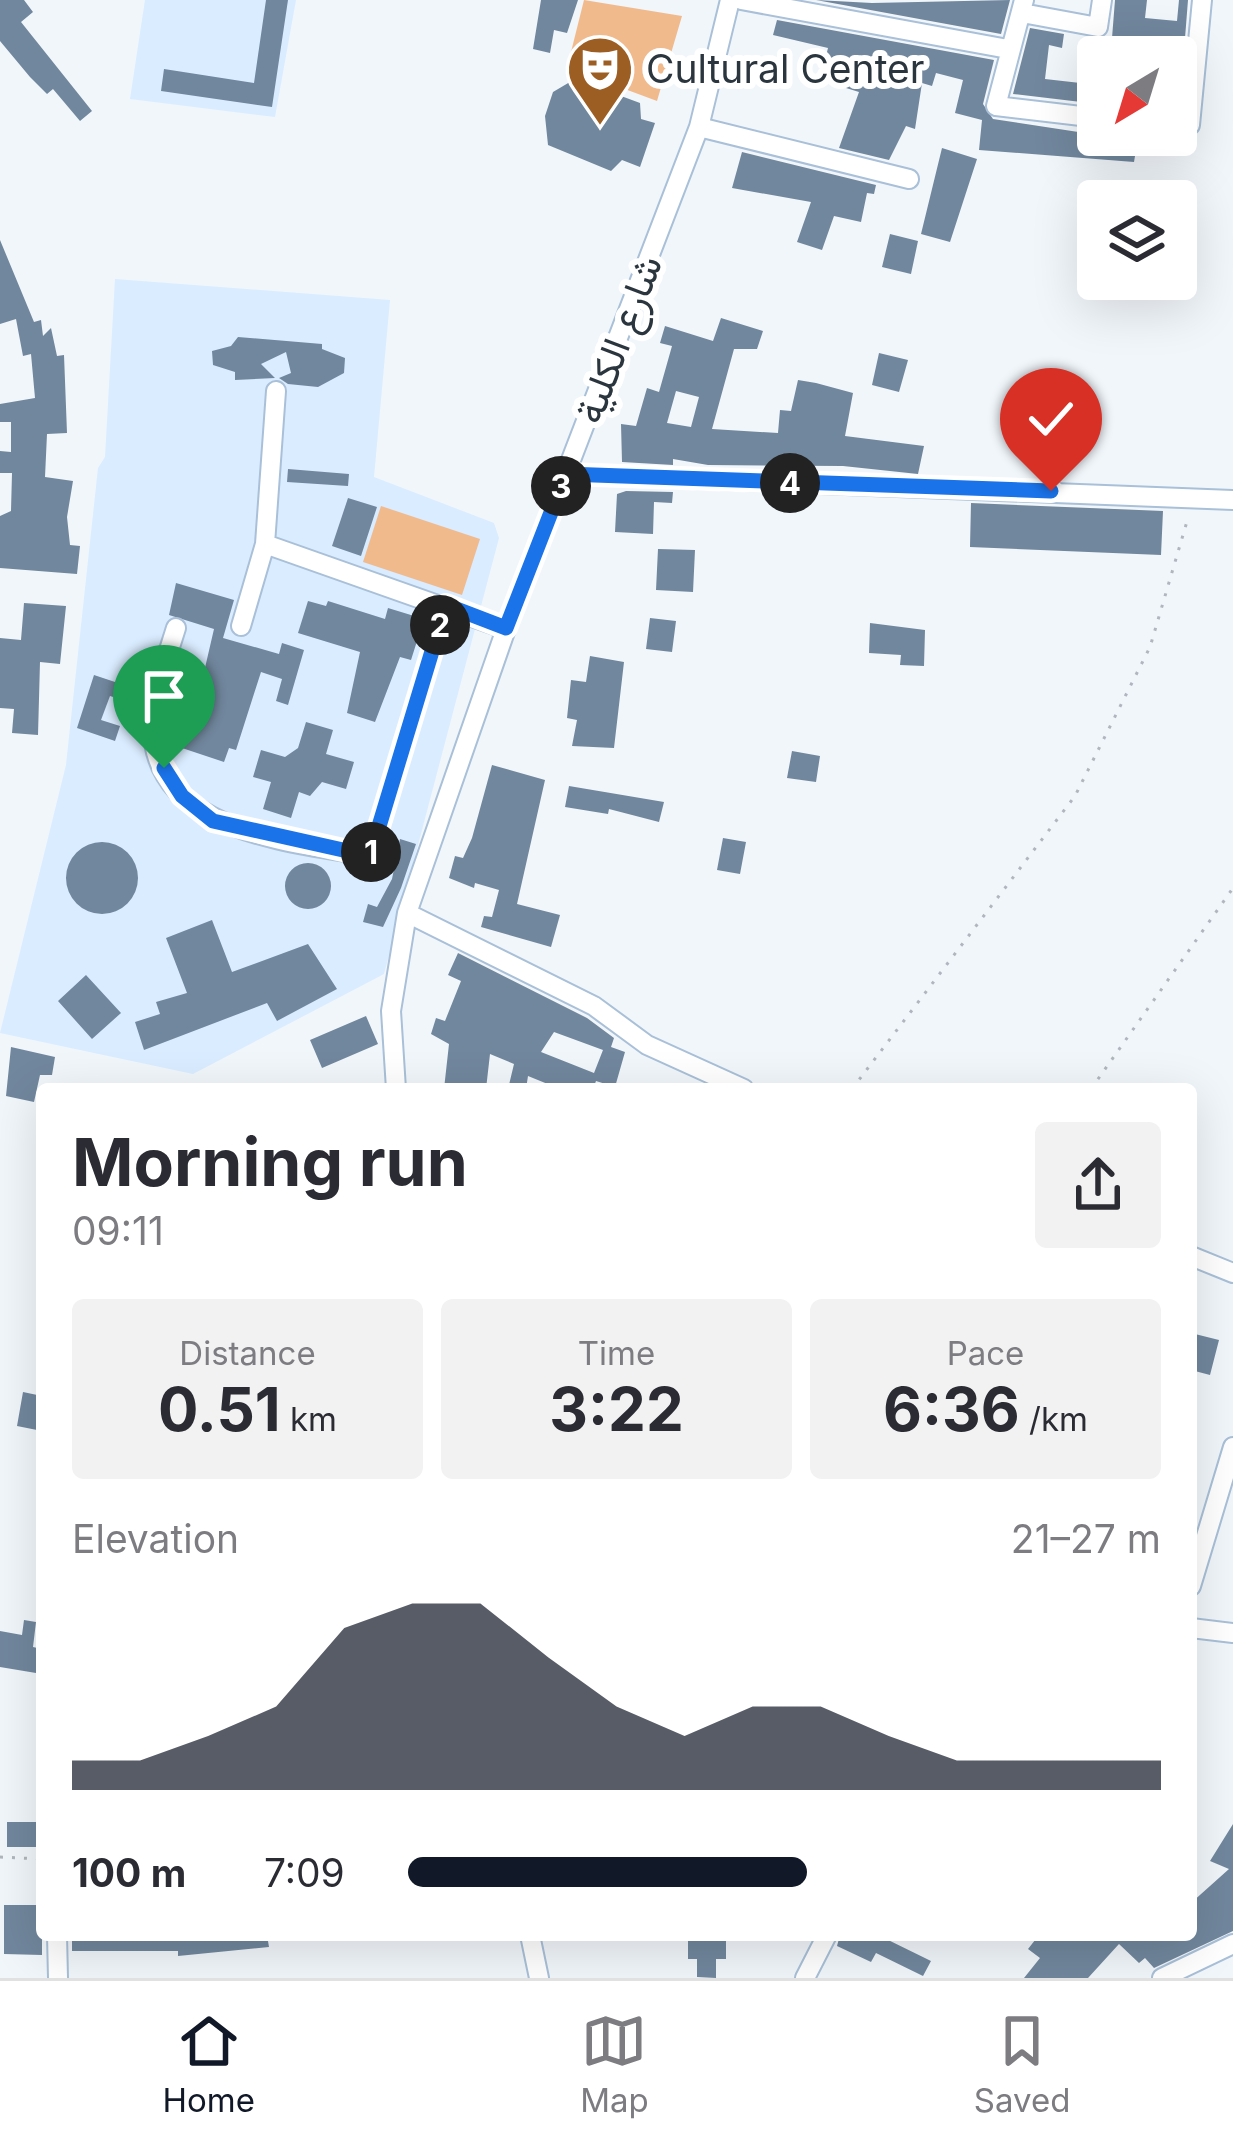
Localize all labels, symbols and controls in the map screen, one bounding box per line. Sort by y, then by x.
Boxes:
theatre icon: Cultural Center [565,34,635,128]
north arrow [1077,36,1197,156]
map controls [1077,36,1197,300]
place label: Cultural Center [646,45,924,92]
button: layers [1077,180,1197,300]
street label: شارع الكلية [564,248,675,431]
pin [1000,368,1102,491]
icon: check [1018,386,1084,452]
pin: 4 [760,453,820,513]
pin: 3 [531,456,591,516]
text: 4 [779,463,801,503]
text: 3 [550,466,572,506]
pin: 2 [410,595,470,655]
text: 2 [430,605,450,645]
pin [113,645,215,768]
icon: arrive [131,663,197,729]
pin: 1 [341,822,401,882]
text: 1 [364,832,378,872]
text: Morning run [72,1122,468,1202]
button: share [1035,1122,1161,1248]
text: 09:11 [72,1207,164,1254]
text: Distance [179,1333,316,1373]
text: Time [578,1333,655,1373]
text: Pace [947,1333,1024,1373]
text: 0.51 [158,1373,281,1445]
text: 3:22 [549,1373,684,1445]
text: 6:36 [883,1373,1020,1445]
text: km [281,1399,337,1439]
text: /km [1020,1399,1088,1439]
text: Elevation [72,1515,239,1562]
text: 21–27 m [1011,1515,1161,1562]
text: 100 m [72,1849,186,1896]
text: 7:09 [264,1849,345,1896]
tab: Home [163,2008,255,2120]
tab: Map [580,2008,649,2120]
tab: Saved [974,2008,1070,2120]

